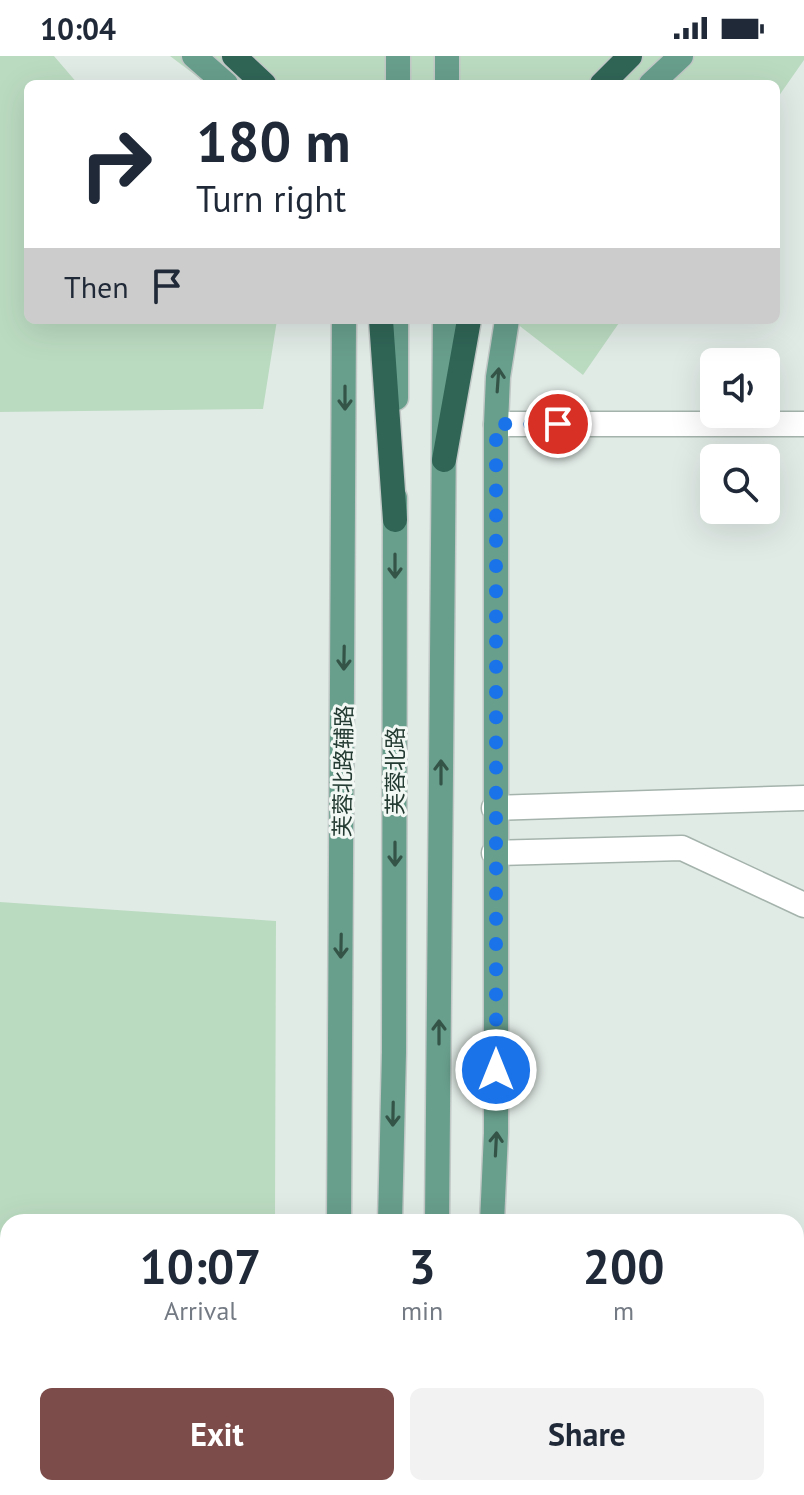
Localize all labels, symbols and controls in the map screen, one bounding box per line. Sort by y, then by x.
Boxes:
text: 10:04 [40,9,116,48]
text: 180 m [196,105,351,177]
icon: right [64,112,168,216]
text: Turn right [196,175,346,222]
icon: arrive [145,264,189,308]
text: Then [64,267,129,306]
map controls [700,348,780,524]
button: sound [700,348,780,428]
one-way arrow [491,367,506,394]
one-way arrow [337,384,353,411]
pin [524,390,592,458]
icon: arrive [536,402,580,446]
button: search [700,444,780,524]
one-way arrow [387,552,403,579]
one-way arrow [336,644,351,671]
street label: 芙蓉北路辅路 [328,705,358,837]
street label: 芙蓉北路 [381,727,409,815]
one-way arrow [433,759,449,786]
one-way arrow [387,840,403,867]
one-way arrow [333,932,349,959]
one-way arrow [431,1019,447,1046]
position arrow [454,1028,538,1112]
one-way arrow [385,1100,401,1127]
one-way arrow [488,1131,503,1158]
text: 10:07 [140,1235,261,1297]
text: 3 [408,1235,436,1297]
text: 200 [583,1235,664,1297]
text: Arrival [164,1294,237,1327]
text: min [401,1294,443,1327]
text: m [613,1294,634,1327]
button: Exit [40,1388,394,1480]
button: Share [410,1388,764,1480]

